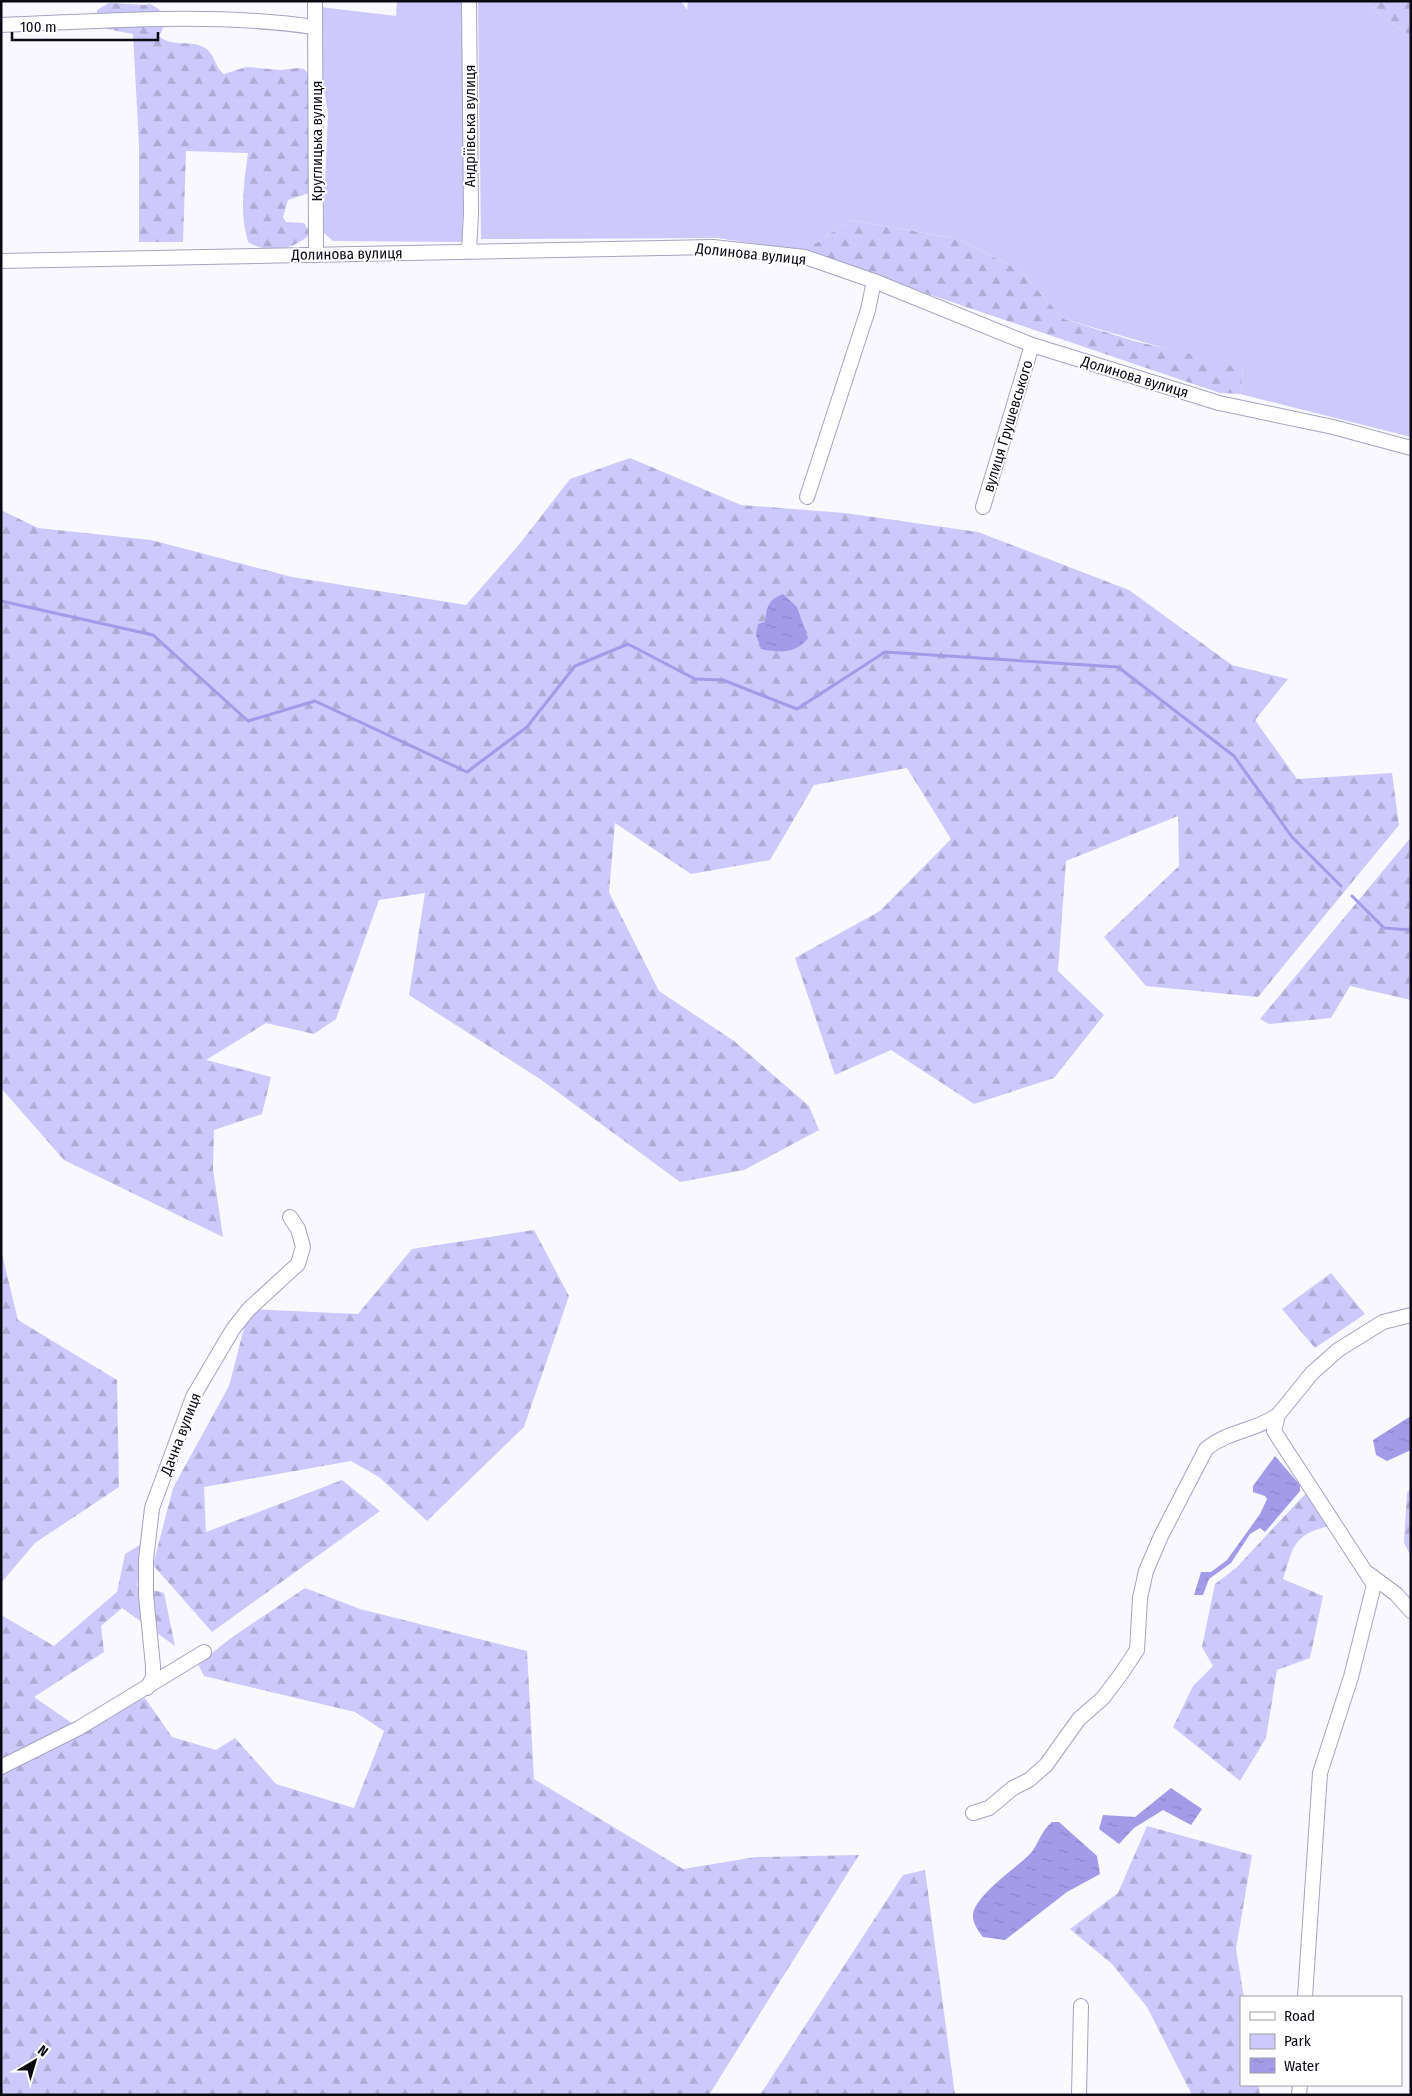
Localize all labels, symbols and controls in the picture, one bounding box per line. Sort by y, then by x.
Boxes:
scale bar [12,10,159,42]
text: 100 m [20,18,57,36]
street label: Андріївська вулиця [461,65,479,187]
street label: Круглицька вулиця [308,80,326,202]
street label: Долинова вулиця [694,239,807,269]
street label: Долинова вулиця [290,244,403,264]
street label: Долинова вулиця [1078,352,1191,402]
street label: вулиця Грушевського [979,358,1037,494]
street label: Дачна вулиця [157,1390,205,1479]
legend [1240,1996,1402,2086]
text: Road [1284,2007,1315,2025]
text: Park [1284,2032,1311,2050]
north arrow [10,2036,60,2086]
text: N [34,2042,51,2060]
text: Water [1284,2057,1320,2075]

